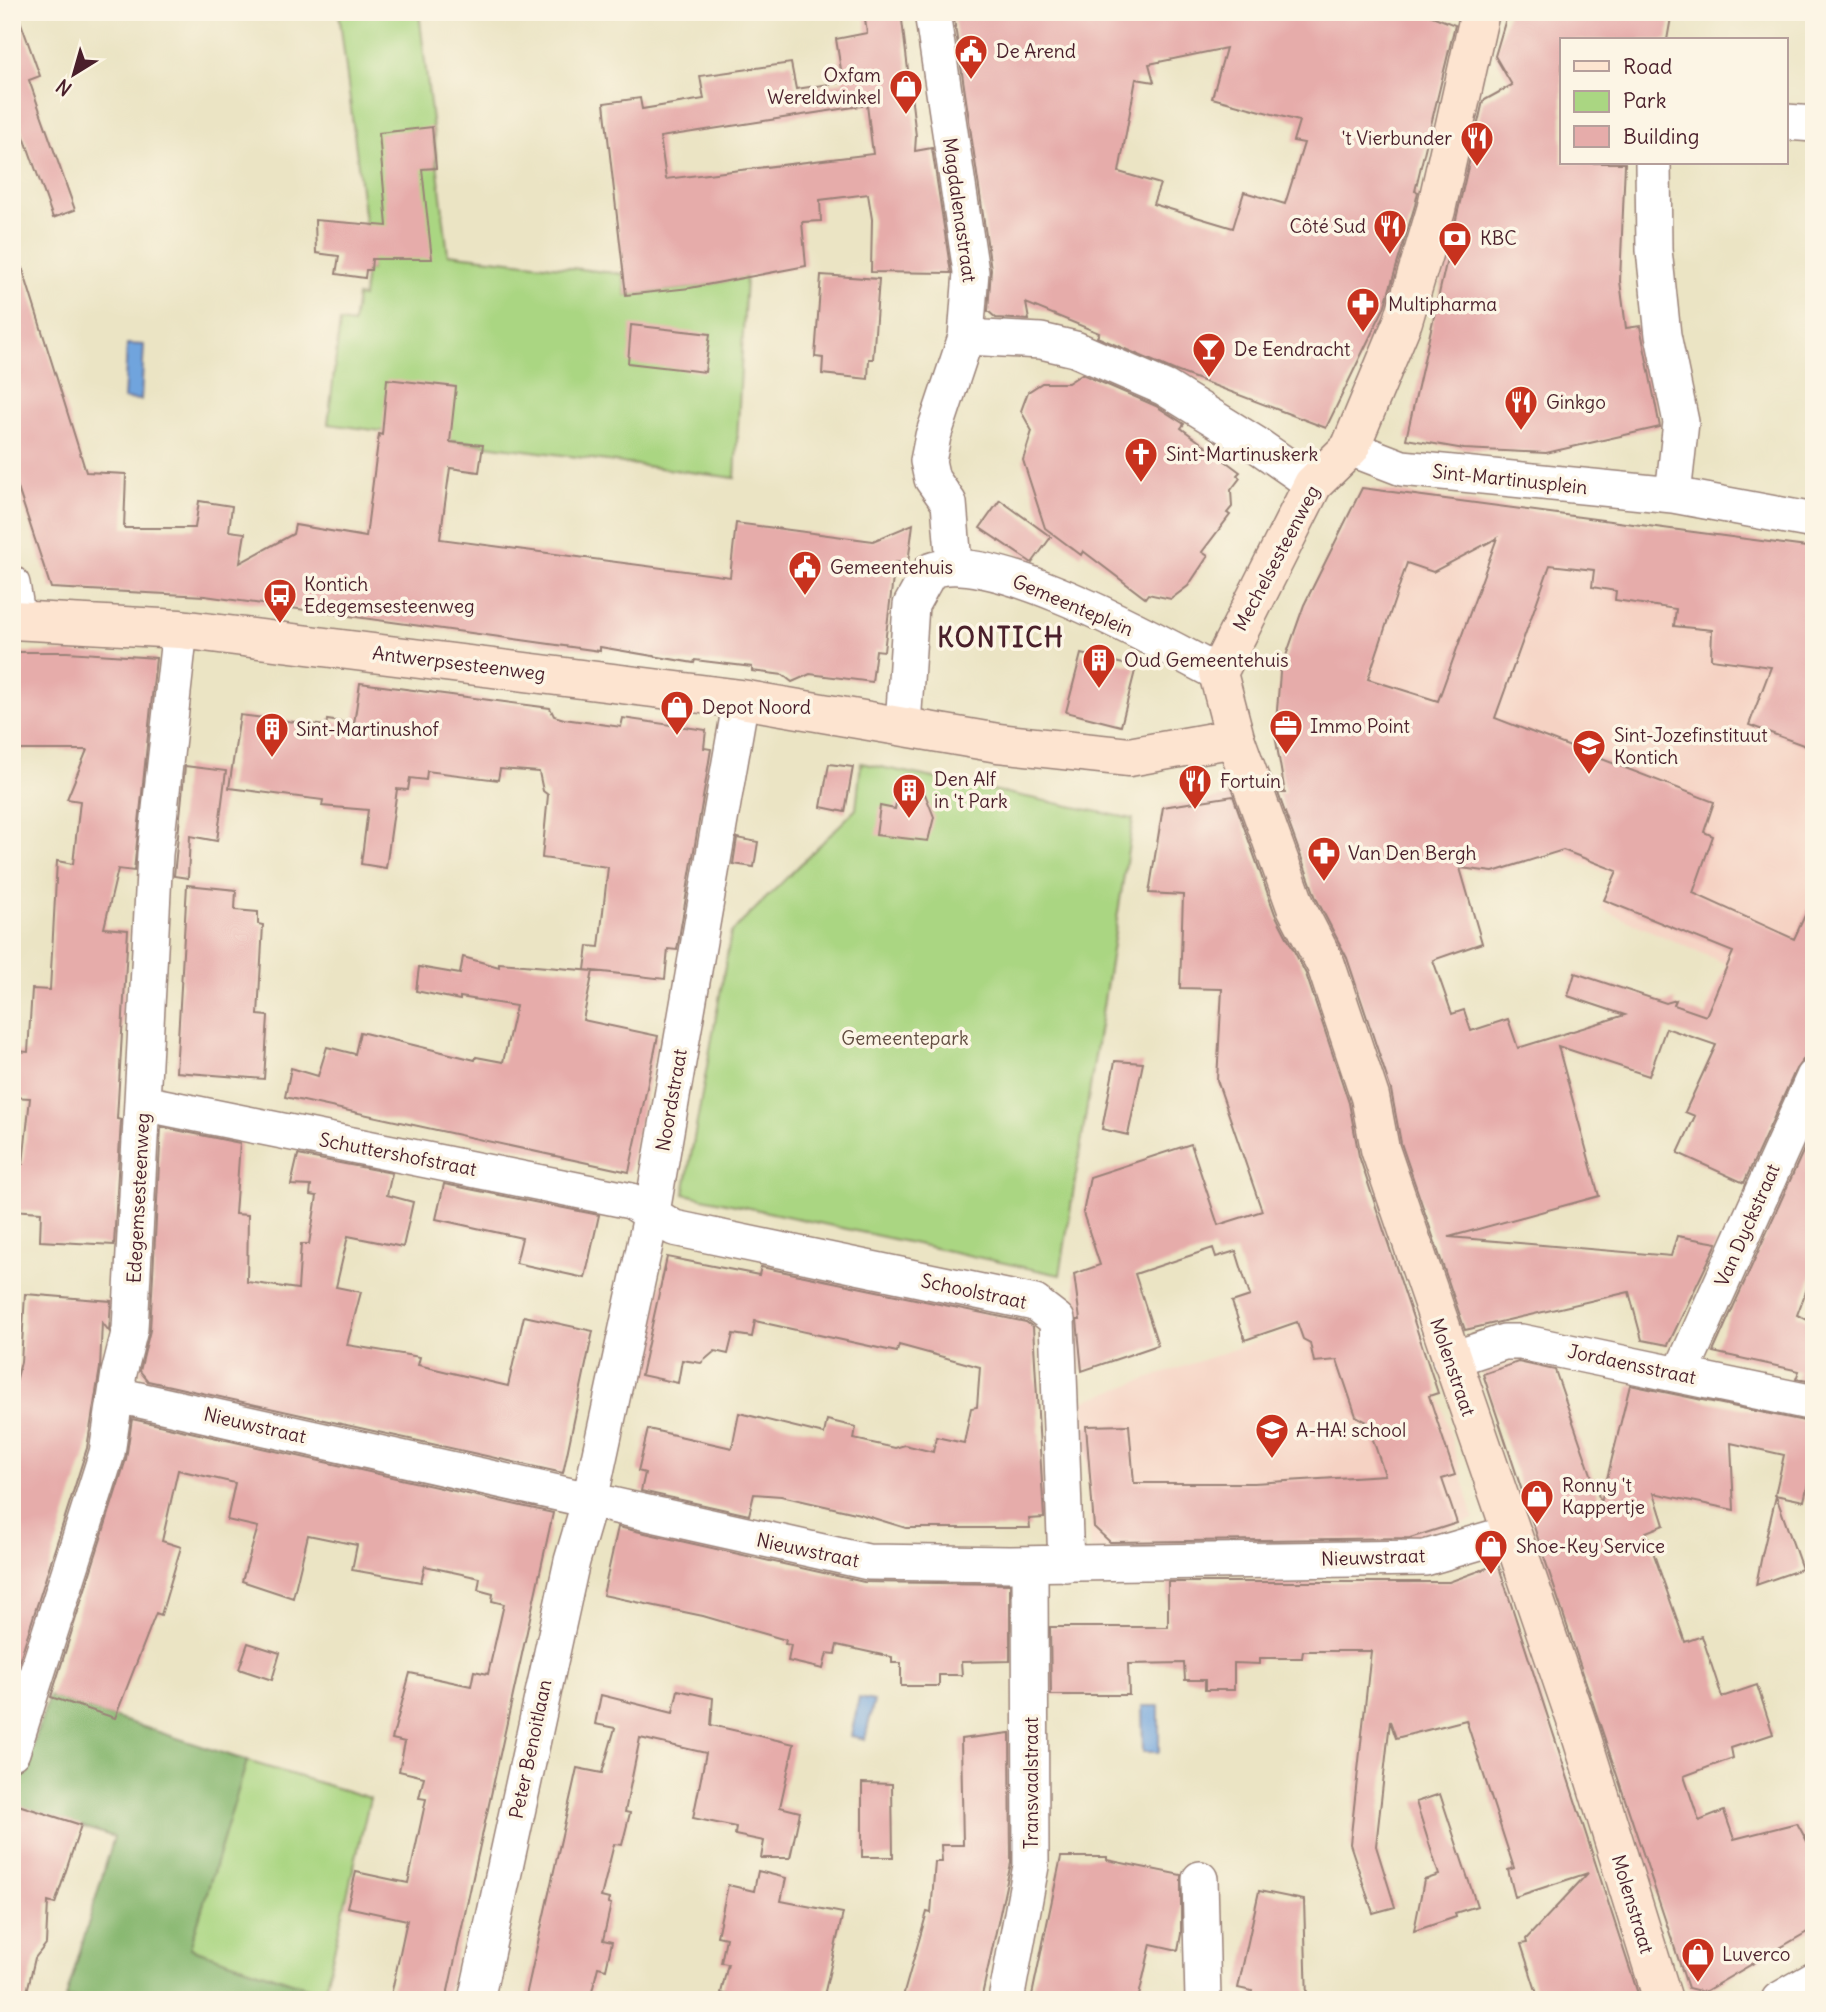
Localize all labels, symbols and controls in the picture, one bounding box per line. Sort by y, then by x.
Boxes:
public building icon: De Arend [952,32,990,81]
north arrow [38,38,108,108]
legend [1560,38,1787,164]
place label: De Arend [996,39,1076,63]
text: Road [1623,53,1672,80]
place label: Oxfam Wereldwinkel [767,63,881,109]
shop icon: Oxfam Wereldwinkel [887,67,925,116]
text: N [51,74,76,101]
text: Park [1623,87,1666,114]
restaurant icon: 't Vierbunder [1458,119,1496,168]
text: Building [1623,123,1699,150]
place label: 't Vierbunder [1342,126,1452,150]
street label: Magdalenastraat [938,136,982,284]
restaurant icon: Côté Sud [1371,207,1409,256]
place label: Côté Sud [1289,214,1366,238]
bank icon: KBC [1436,219,1474,268]
place label: KBC [1480,226,1517,250]
pharmacy icon: Multipharma [1344,285,1382,334]
place label: Multipharma [1388,292,1497,316]
bar icon: De Eendracht [1190,330,1228,379]
place label: De Eendracht [1234,337,1350,361]
restaurant icon: Ginkgo [1502,383,1540,432]
place label: Ginkgo [1546,390,1606,414]
church icon: Sint-Martinuskerk [1122,435,1160,484]
place label: Sint-Martinuskerk [1166,442,1319,466]
street label: Sint-Martinusplein [1431,459,1589,499]
street label: Mechelsesteenweg [1227,481,1325,635]
public building icon: Gemeentehuis [786,548,824,597]
place label: Gemeentehuis [830,555,953,579]
street label: Gemeenteplein [1009,569,1137,641]
place label: Kontich Edegemsesteenweg [304,572,475,618]
bus stop icon: Kontich Edegemsesteenweg [261,576,299,625]
district label: KONTICH [937,621,1065,654]
street label: Antwerpsesteenweg [371,640,547,686]
building icon: Oud Gemeentehuis [1080,641,1118,690]
place label: Oud Gemeentehuis [1124,648,1289,672]
shop icon: Depot Noord [658,688,696,737]
place label: Depot Noord [702,695,811,719]
office icon: Immo Point [1267,707,1305,756]
building icon: Sint-Martinushof [253,710,291,759]
place label: Immo Point [1310,714,1410,738]
place label: Sint-Martinushof [296,717,439,741]
place label: Sint-Jozefinstituut Kontich [1614,723,1768,769]
school or university icon: Sint-Jozefinstituut Kontich [1570,727,1608,776]
restaurant icon: Fortuin [1176,762,1214,811]
place label: Den Alf in 't Park [934,767,1008,813]
place label: Fortuin [1220,769,1281,793]
building icon: Den Alf in 't Park [890,771,928,820]
pharmacy icon: Van Den Bergh [1305,834,1343,883]
place label: Van Den Bergh [1348,841,1477,865]
park label: Gemeentepark [841,1026,969,1050]
street label: Noordstraat [650,1047,692,1153]
street label: Edegemsesteenweg [122,1112,154,1284]
street label: Schuttershofstraat [317,1127,479,1181]
street label: Van Dyckstraat [1709,1160,1785,1290]
street label: Schoolstraat [919,1268,1029,1314]
street label: Molenstraat [1425,1315,1481,1419]
street label: Jordaensstraat [1566,1339,1698,1389]
street label: Nieuwstraat [202,1402,308,1448]
school or university icon: A-HA! school [1253,1411,1291,1460]
place label: A-HA! school [1296,1418,1406,1442]
place label: Ronny 't Kappertje [1562,1473,1645,1519]
shop icon: Ronny 't Kappertje [1518,1477,1556,1526]
street label: Nieuwstraat [755,1527,861,1573]
shop icon: Shoe-Key Service [1472,1527,1510,1576]
place label: Shoe-Key Service [1516,1534,1665,1558]
street label: Nieuwstraat [1321,1543,1425,1571]
street label: Peter Benoitlaan [504,1677,556,1821]
street label: Transvaalstraat [1019,1717,1043,1849]
street label: Molenstraat [1607,1852,1659,1956]
shop icon: Luverco [1679,1935,1717,1984]
place label: Luverco [1722,1942,1790,1966]

